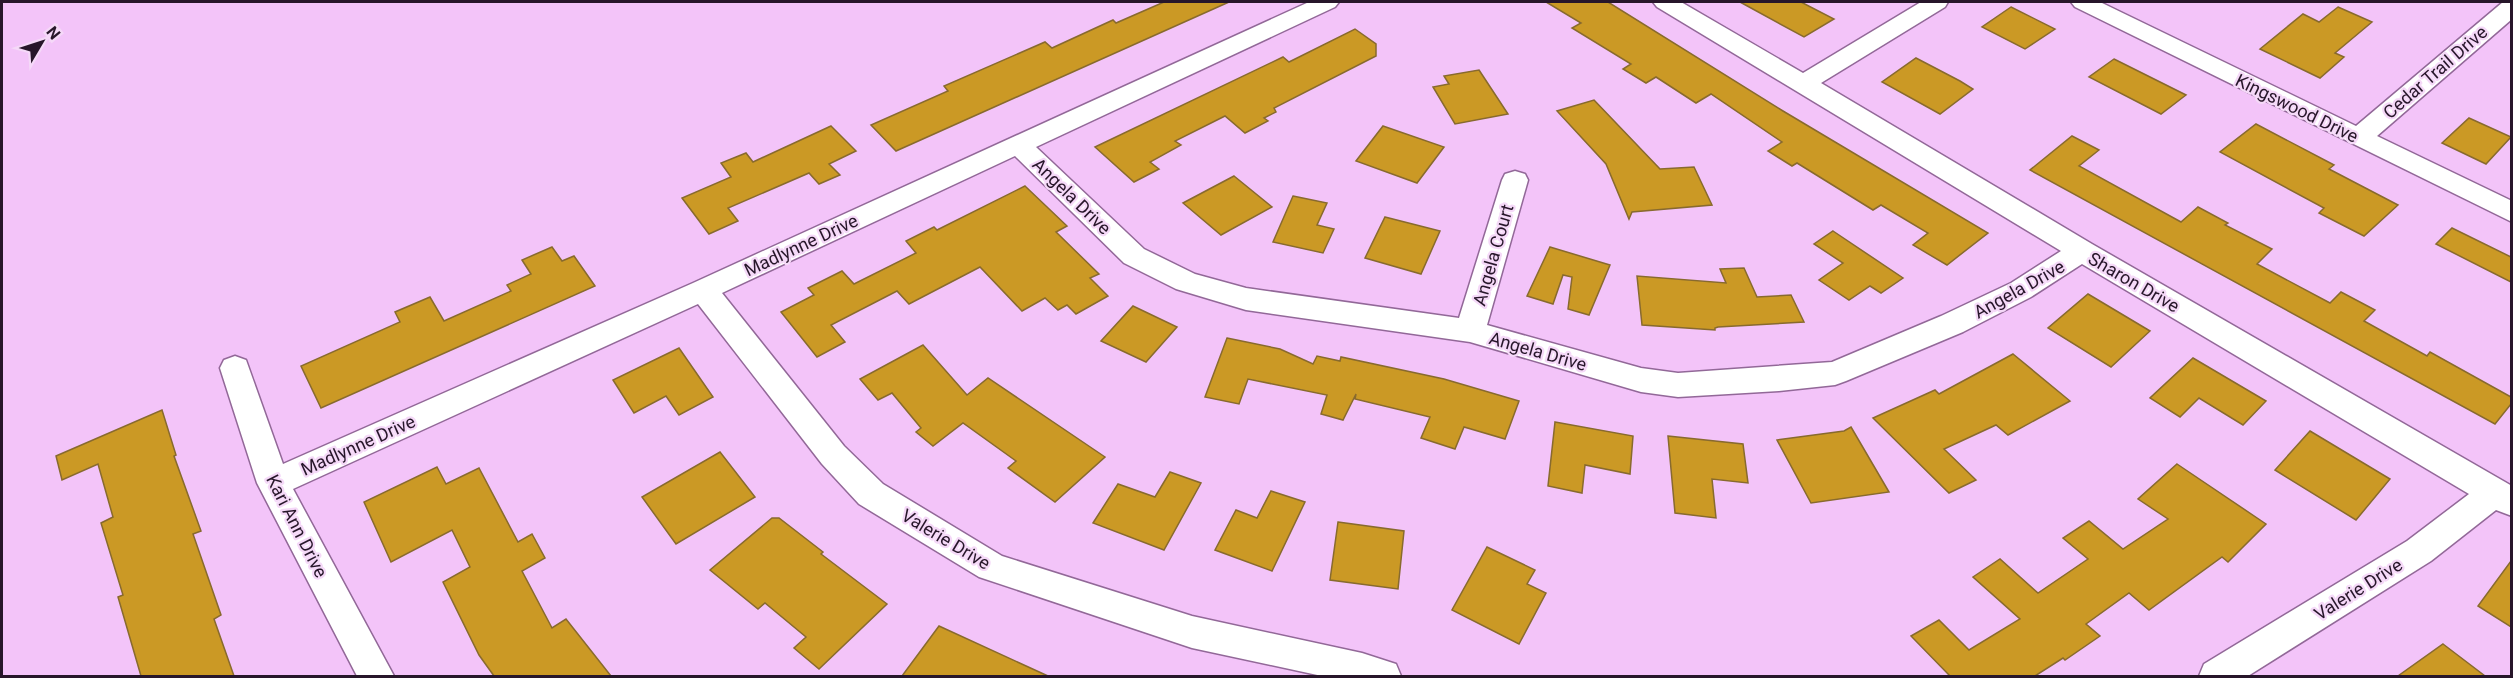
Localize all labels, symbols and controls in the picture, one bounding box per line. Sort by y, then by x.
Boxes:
north arrow [12,12,72,72]
street label: Cedar Trail Drive [2379,21,2491,123]
text: N [42,23,64,43]
street label: Kingswood Drive [2232,69,2362,147]
street label: Angela Drive [1029,154,1115,238]
street label: Angela Court [1469,202,1517,308]
street label: Madlynne Drive [741,210,861,280]
street label: Sharon Drive [2085,248,2183,316]
street label: Angela Drive [1970,255,2068,323]
street label: Angela Drive [1487,327,1589,375]
street label: Madlynne Drive [298,410,418,480]
street label: Kari Ann Drive [262,471,332,581]
street label: Valerie Drive [898,504,994,574]
street label: Valerie Drive [2310,554,2406,624]

